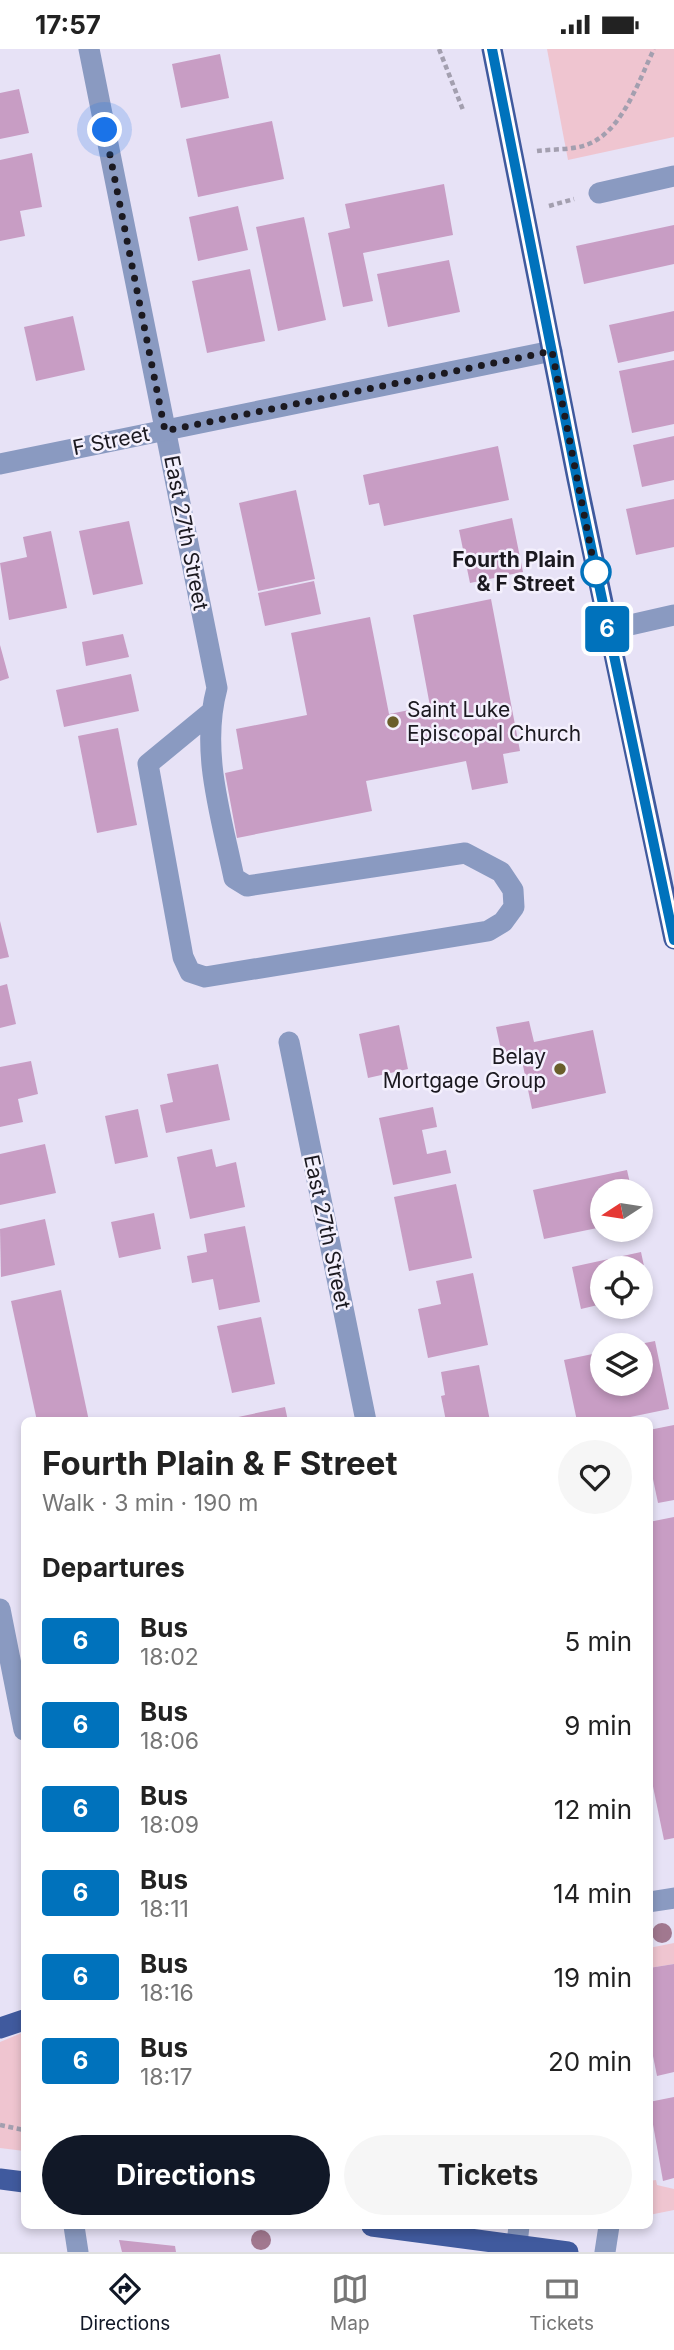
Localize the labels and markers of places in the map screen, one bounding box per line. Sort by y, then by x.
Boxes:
place label: Fourth Plain & F Street [452,547,575,596]
marker: Fourth Plain & F Street [581,557,611,587]
place label: Saint Luke Episcopal Church [407,697,581,746]
marker: Saint Luke Episcopal Church [385,714,401,730]
place label: Belay Mortgage Group [383,1044,546,1093]
marker: Belay Mortgage Group [552,1061,568,1077]

